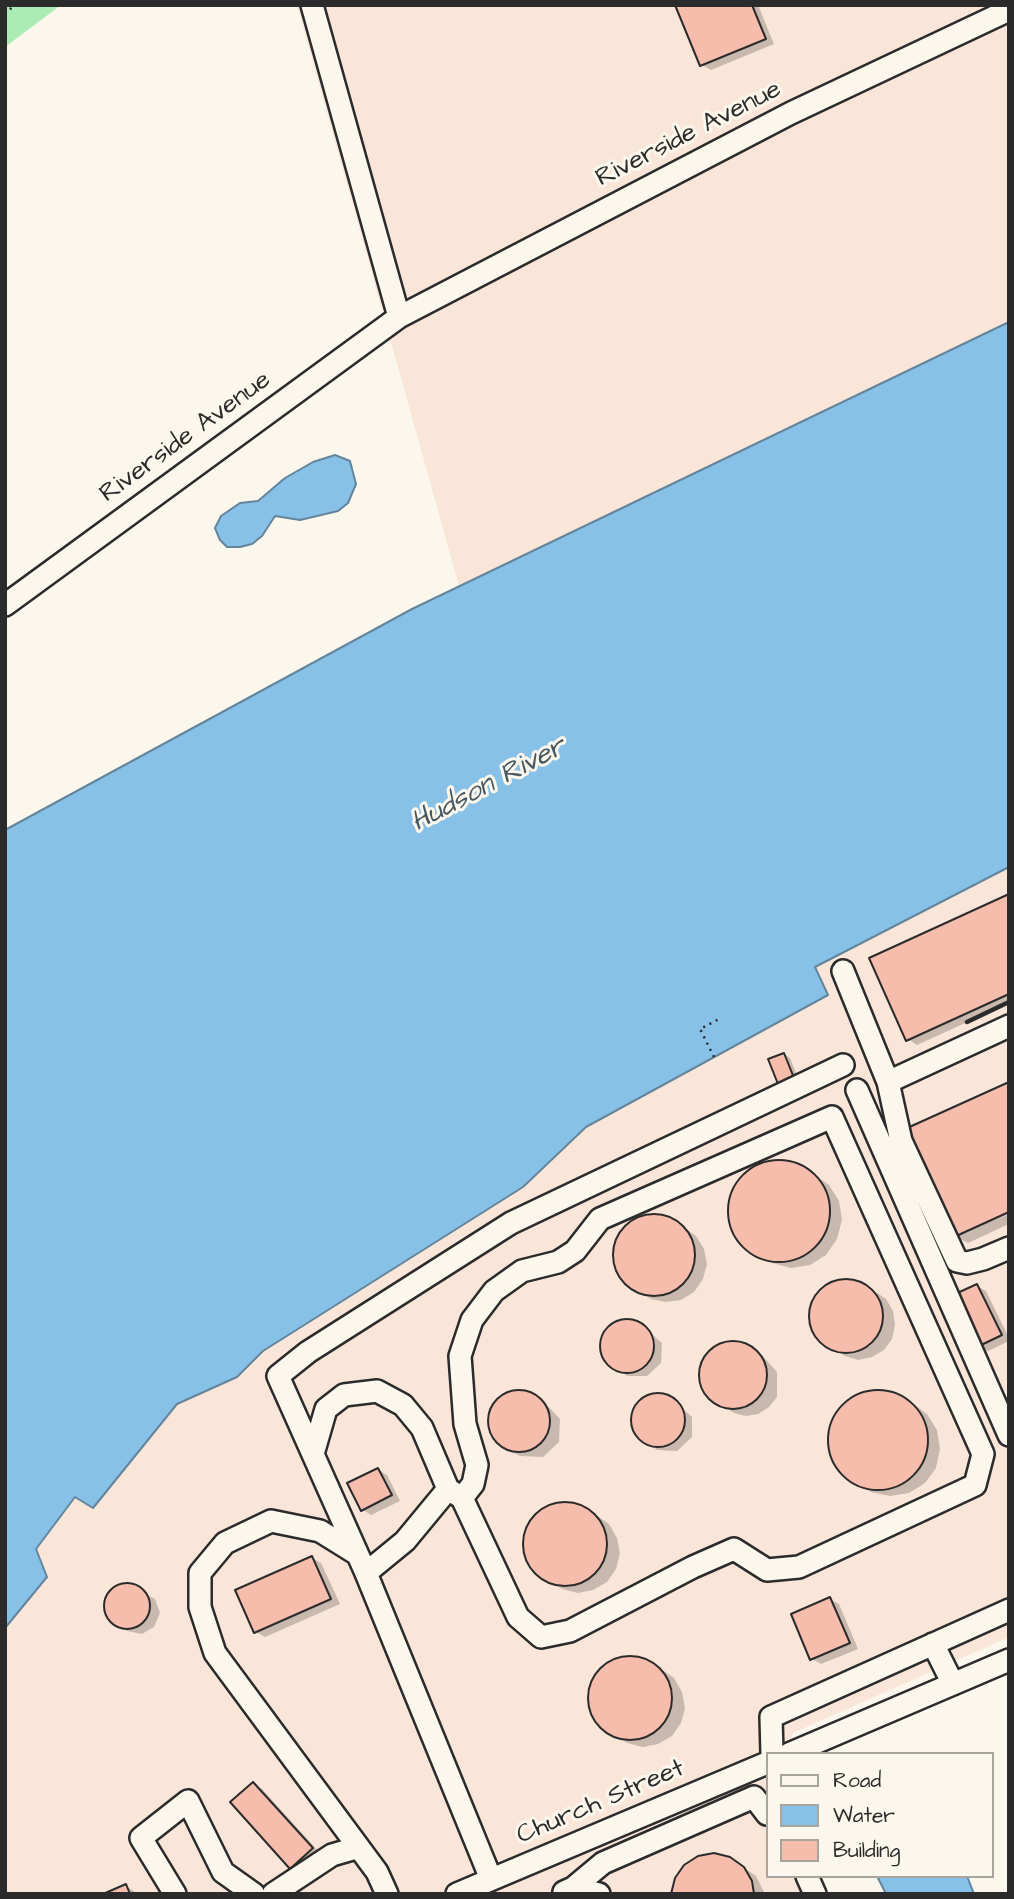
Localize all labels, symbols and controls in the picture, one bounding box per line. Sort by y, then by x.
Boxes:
street label: Riverside Avenue [591,75,787,195]
street label: Riverside Avenue [94,366,278,510]
water label: Hudson River [406,731,572,841]
legend [766,1752,993,1878]
street label: Church Street [513,1754,689,1852]
text: Road [833,1766,881,1795]
text: Water [833,1801,895,1830]
text: Building [833,1836,900,1865]

